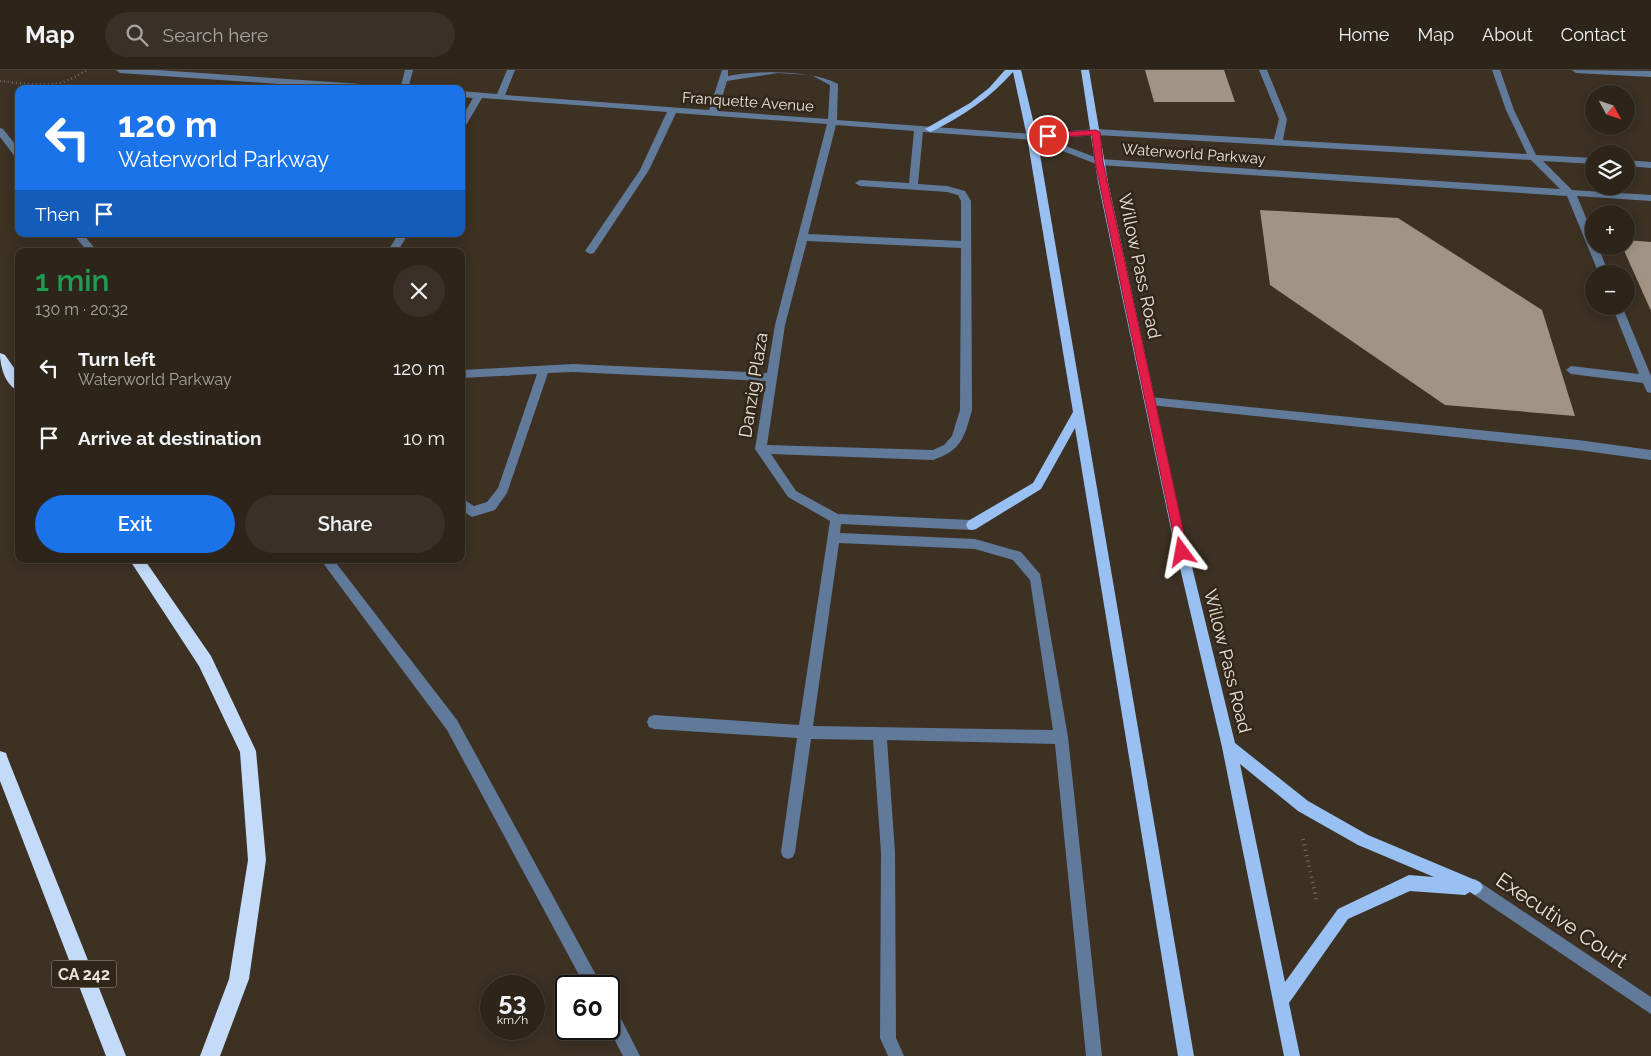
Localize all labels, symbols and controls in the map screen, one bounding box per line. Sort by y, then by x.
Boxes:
search box [105,12,455,57]
text: Map [25,20,75,49]
icon: search [123,21,151,49]
text: Search here [163,24,268,46]
text: Home [1338,24,1389,45]
text: Map [1417,24,1454,45]
text: About [1482,24,1533,45]
text: Contact [1561,24,1626,45]
north arrow [1585,85,1635,135]
map controls [1585,85,1635,315]
street label: Franquette Avenue [682,88,815,116]
text: 120 m [118,104,218,145]
icon: left [35,105,100,170]
pin [1027,115,1069,157]
icon: arrive [1034,122,1062,150]
street label: Waterworld Parkway [1122,140,1266,168]
button: layers [1585,145,1635,195]
text: Waterworld Parkway [118,146,329,172]
street label: Willow Pass Road [1114,192,1166,340]
icon: arrive [90,200,118,228]
text: Then [35,203,80,225]
button: + [1585,205,1635,255]
text: 1 min [35,263,110,298]
button: close [393,265,445,317]
button: − [1585,265,1635,315]
text: 130 m · 20:32 [35,300,128,319]
street label: Danzig Plaza [734,331,772,439]
text: Turn left [78,348,155,370]
icon: left [35,354,63,382]
text: 120 m [393,357,445,379]
text: Waterworld Parkway [78,370,232,389]
icon: arrive [35,424,63,452]
text: Arrive at destination [78,427,262,449]
text: 10 m [403,427,445,449]
button: Exit [35,495,235,553]
button: Share [245,495,445,553]
position arrow [1155,525,1207,577]
street label: Willow Pass Road [1200,587,1256,735]
street label: Executive Court [1492,867,1632,973]
road number: CA 242 [52,961,116,988]
speed limit sign: 60 [555,975,620,1040]
text: 53 [499,986,526,1016]
text: km/h [497,1013,528,1027]

